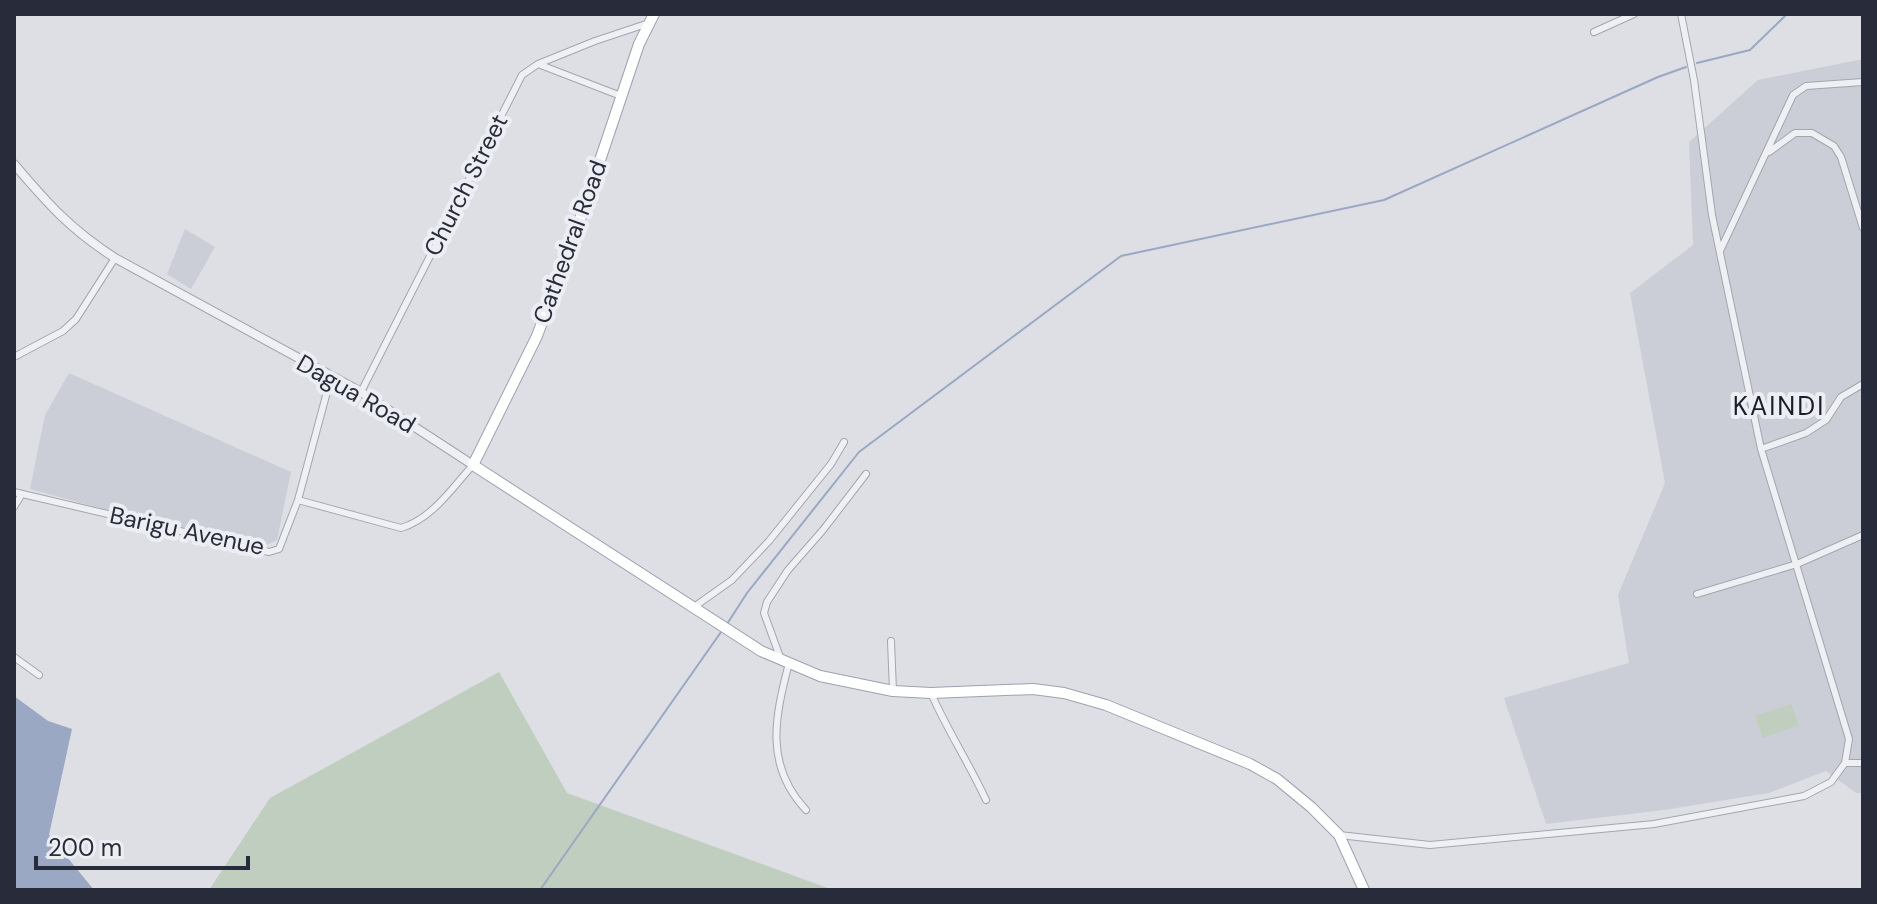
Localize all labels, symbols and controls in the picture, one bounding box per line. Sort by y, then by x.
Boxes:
street label: Church Street [417,109,515,261]
street label: Cathedral Road [526,156,613,328]
street label: Dagua Road [291,347,421,440]
district label: KAINDI [1733,389,1825,423]
street label: Barigu Avenue [107,499,267,562]
scale bar [36,820,248,870]
text: 200 m [48,832,122,863]

